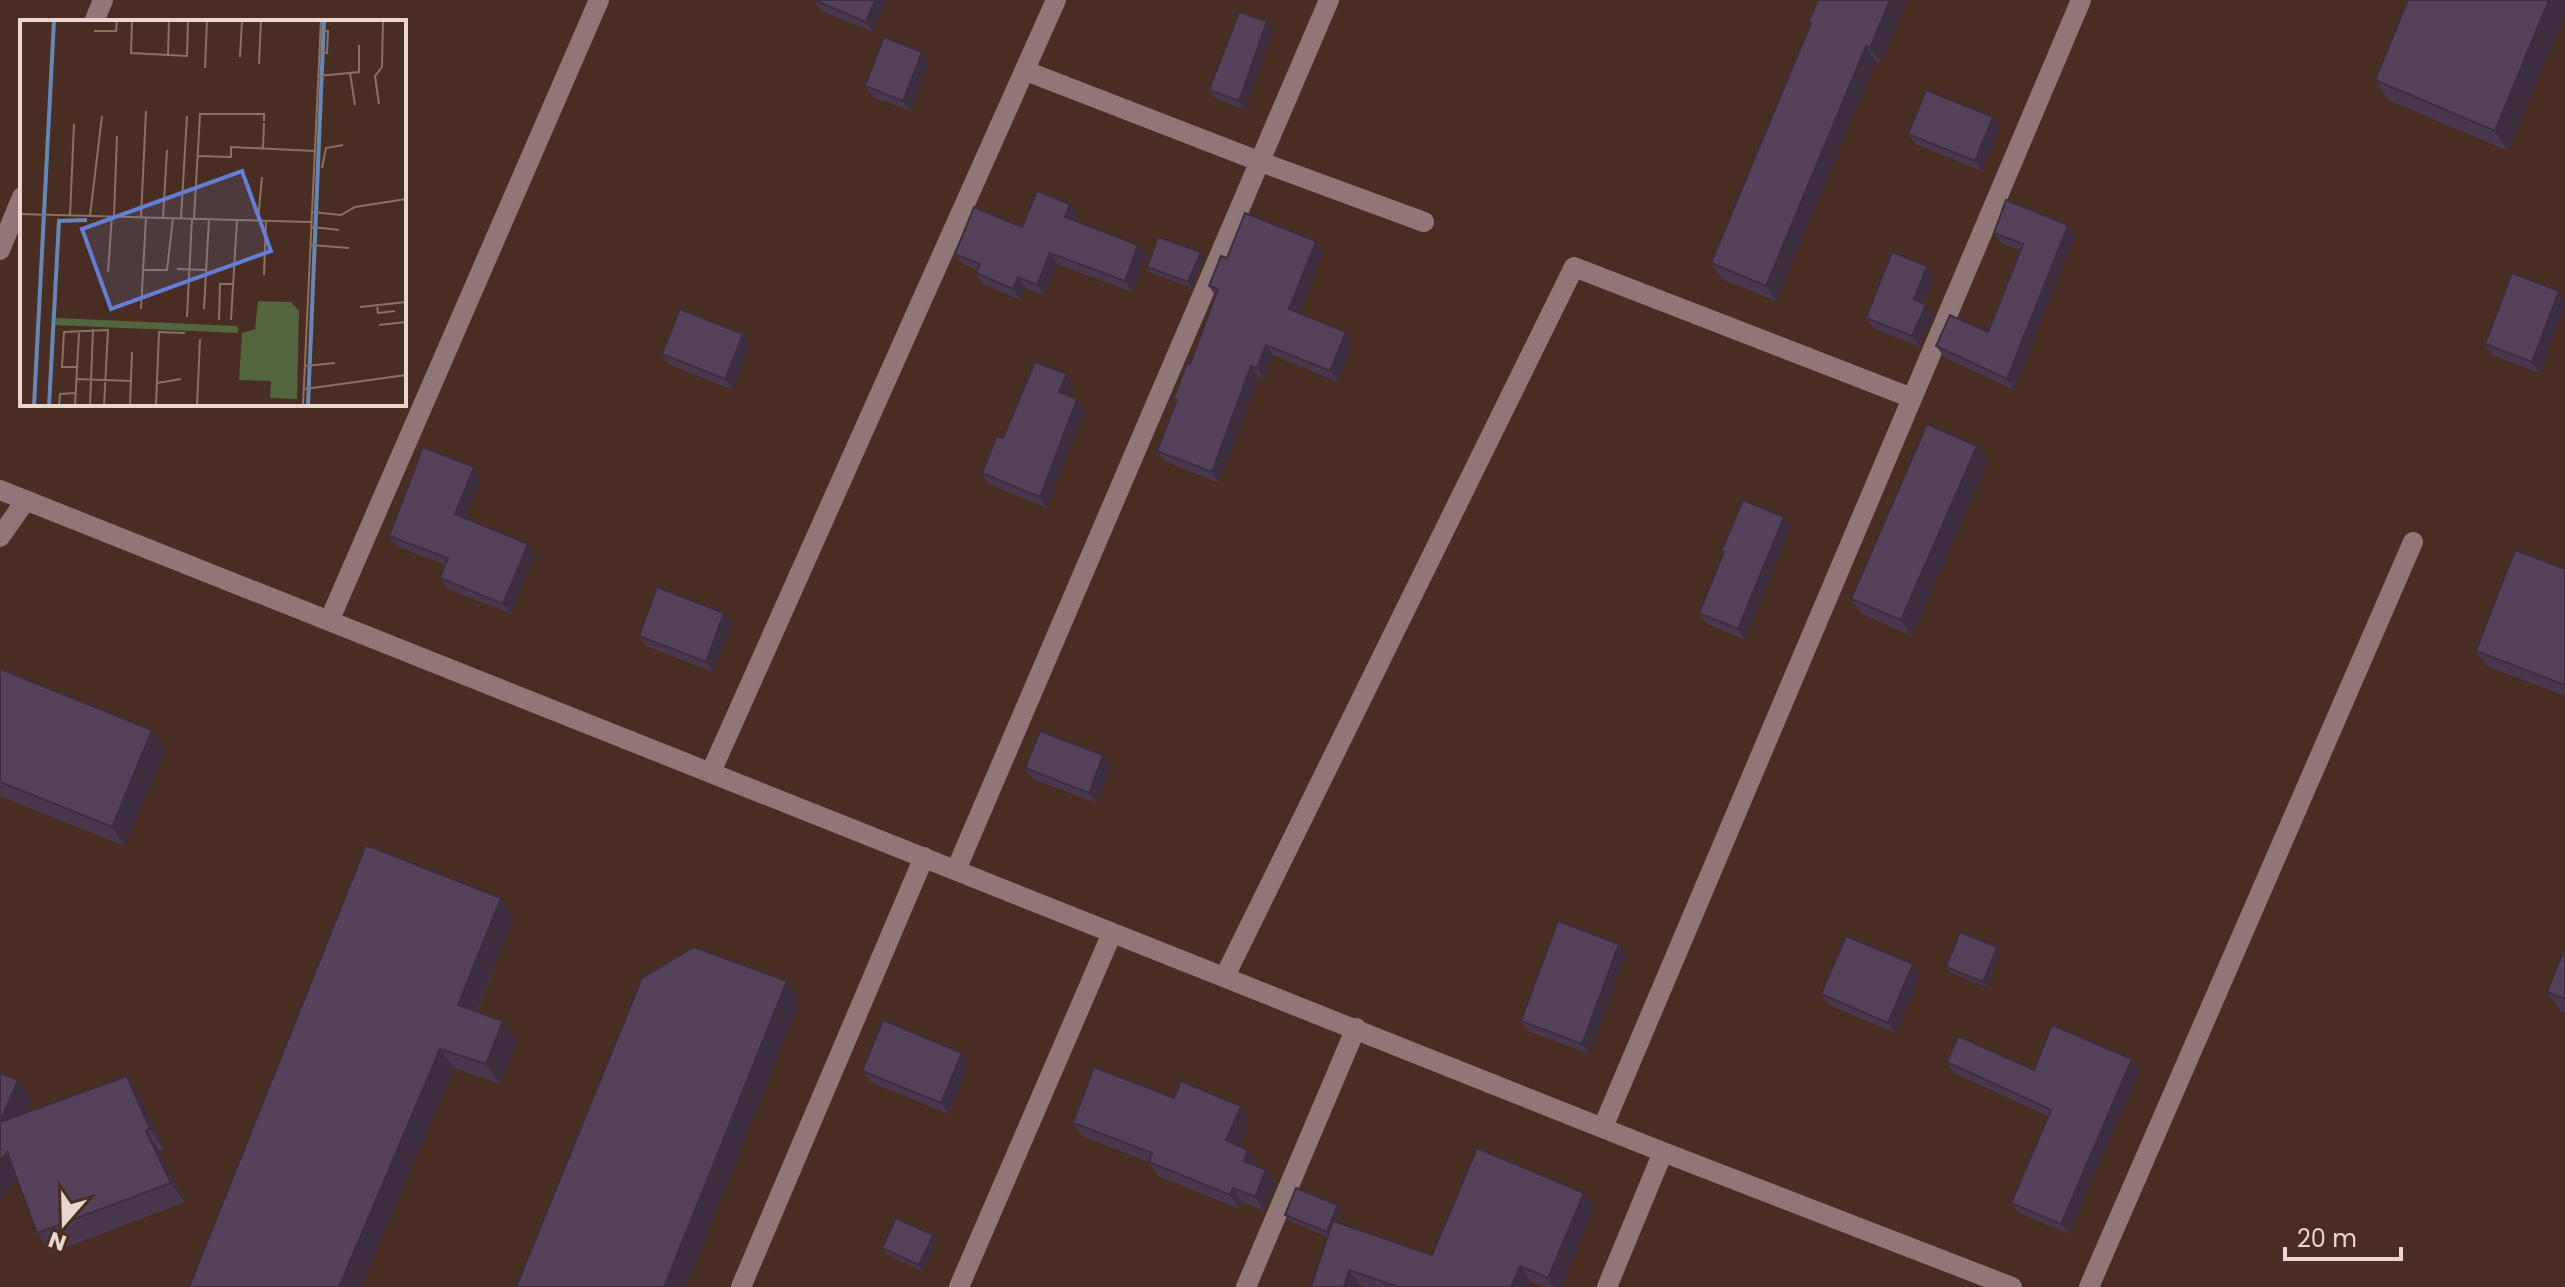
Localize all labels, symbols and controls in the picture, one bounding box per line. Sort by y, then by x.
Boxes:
inset map [20,20,406,406]
north arrow [24,1183,104,1263]
scale bar [2285,1211,2401,1261]
text: 20 m [2297,1222,2357,1255]
text: N [44,1224,70,1259]

